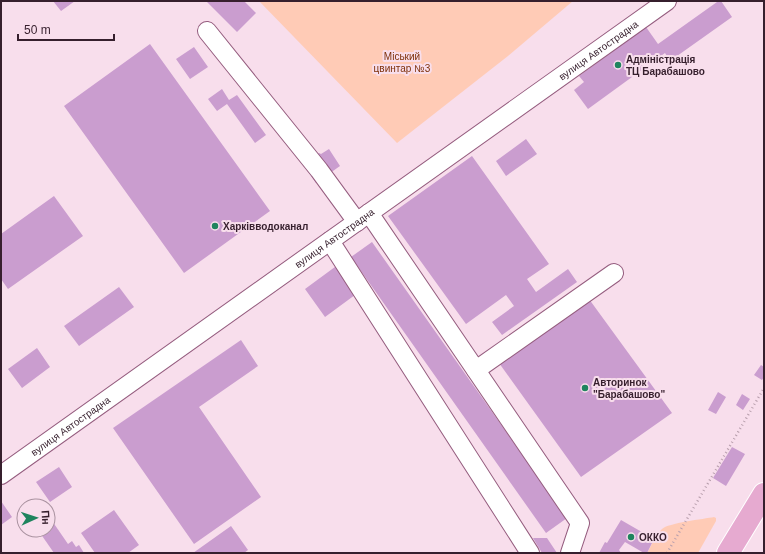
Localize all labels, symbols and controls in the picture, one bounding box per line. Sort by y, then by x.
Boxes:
scale bar [18,16,114,42]
street label: вулиця Автострадна [557,18,641,82]
text: 50 m [24,23,51,37]
park label: Міський цвинтар №3 [374,51,431,74]
place label: Адміністрація ТЦ Барабашово [626,54,705,77]
marker: Адміністрація ТЦ Барабашово [613,60,623,70]
street label: вулиця Автострадна [293,206,377,270]
marker: Харківводоканал [210,221,220,231]
place label: Харківводоканал [223,221,308,232]
place label: Авторинок "Барабашово" [593,377,665,400]
marker: Авторинок "Барабашово" [580,383,590,393]
street label: вулиця Автострадна [29,394,113,458]
north arrow [16,498,56,538]
text: Пн [40,510,52,525]
marker: ОККО [626,532,636,542]
place label: ОККО [639,532,667,543]

